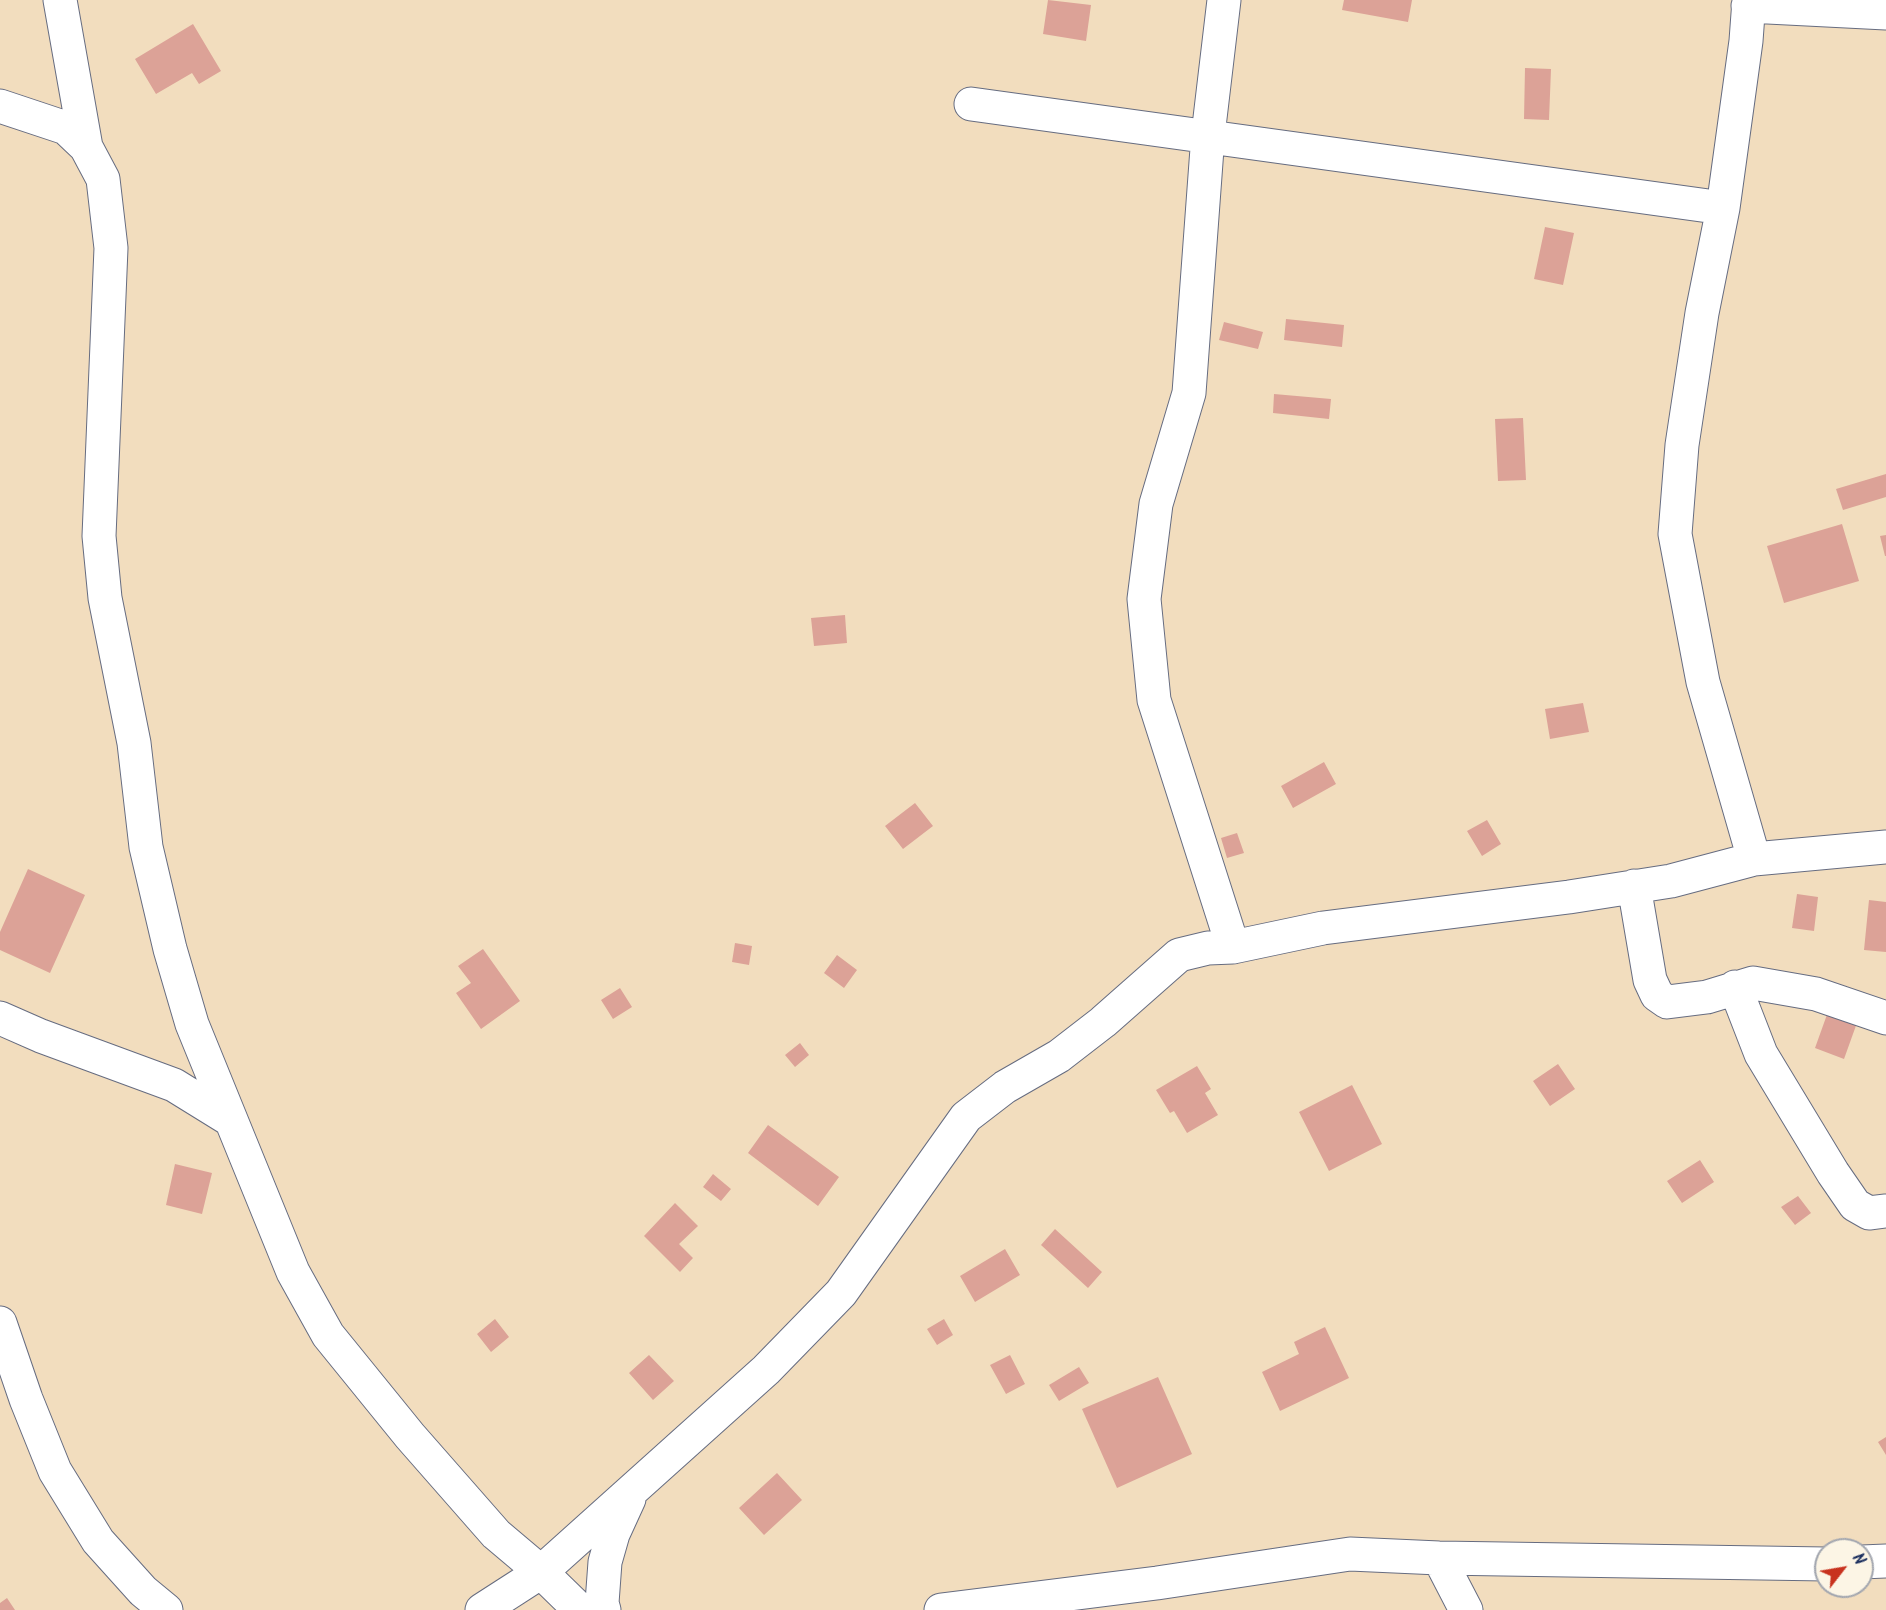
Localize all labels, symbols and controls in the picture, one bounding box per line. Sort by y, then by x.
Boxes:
north arrow [1814,1538,1874,1598]
text: N [1845,1549,1871,1570]

